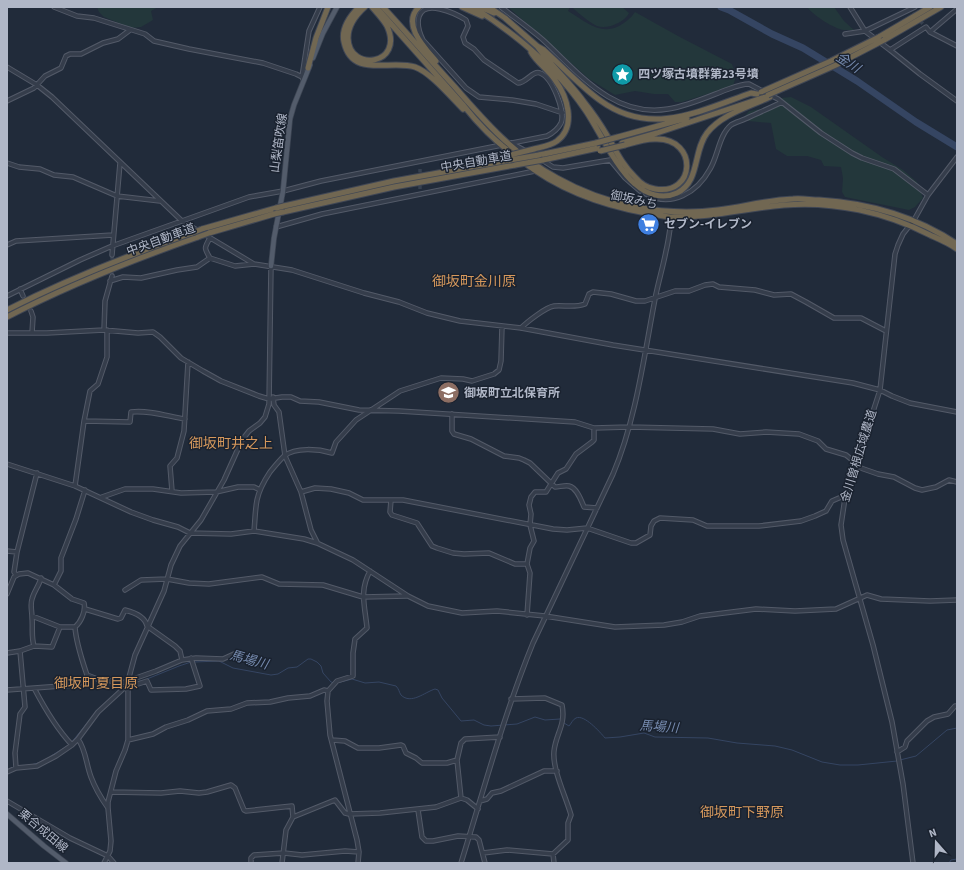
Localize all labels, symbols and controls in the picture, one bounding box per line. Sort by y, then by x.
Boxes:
water label: 金川 [832,48,865,79]
place icon: 四ツ塚古墳群第23号墳 [610,61,636,87]
place label: 四ツ塚古墳群第23号墳 [638,66,759,83]
street label: 山梨笛吹線 [266,112,292,174]
street label: 中央自動車道 [439,147,513,177]
street label: 御坂みち [609,187,659,213]
supermarket icon: セブン-イレブン [636,211,662,237]
place label: セブン-イレブン [664,216,752,233]
street label: 中央自動車道 [124,220,198,260]
district label: 御坂町金川原 [432,272,516,292]
school or university icon: 御坂町立北保育所 [435,380,461,406]
place label: 御坂町立北保育所 [464,385,560,402]
street label: 金川曽根広域農道 [837,408,881,504]
district label: 御坂町井之上 [189,434,273,454]
water label: 馬場川 [228,646,272,674]
district label: 御坂町夏目原 [54,674,138,694]
water label: 馬場川 [639,717,681,737]
district label: 御坂町下野原 [700,803,784,823]
street label: 栗合成田線 [15,805,71,857]
north arrow [916,822,956,862]
text: N [927,825,939,841]

